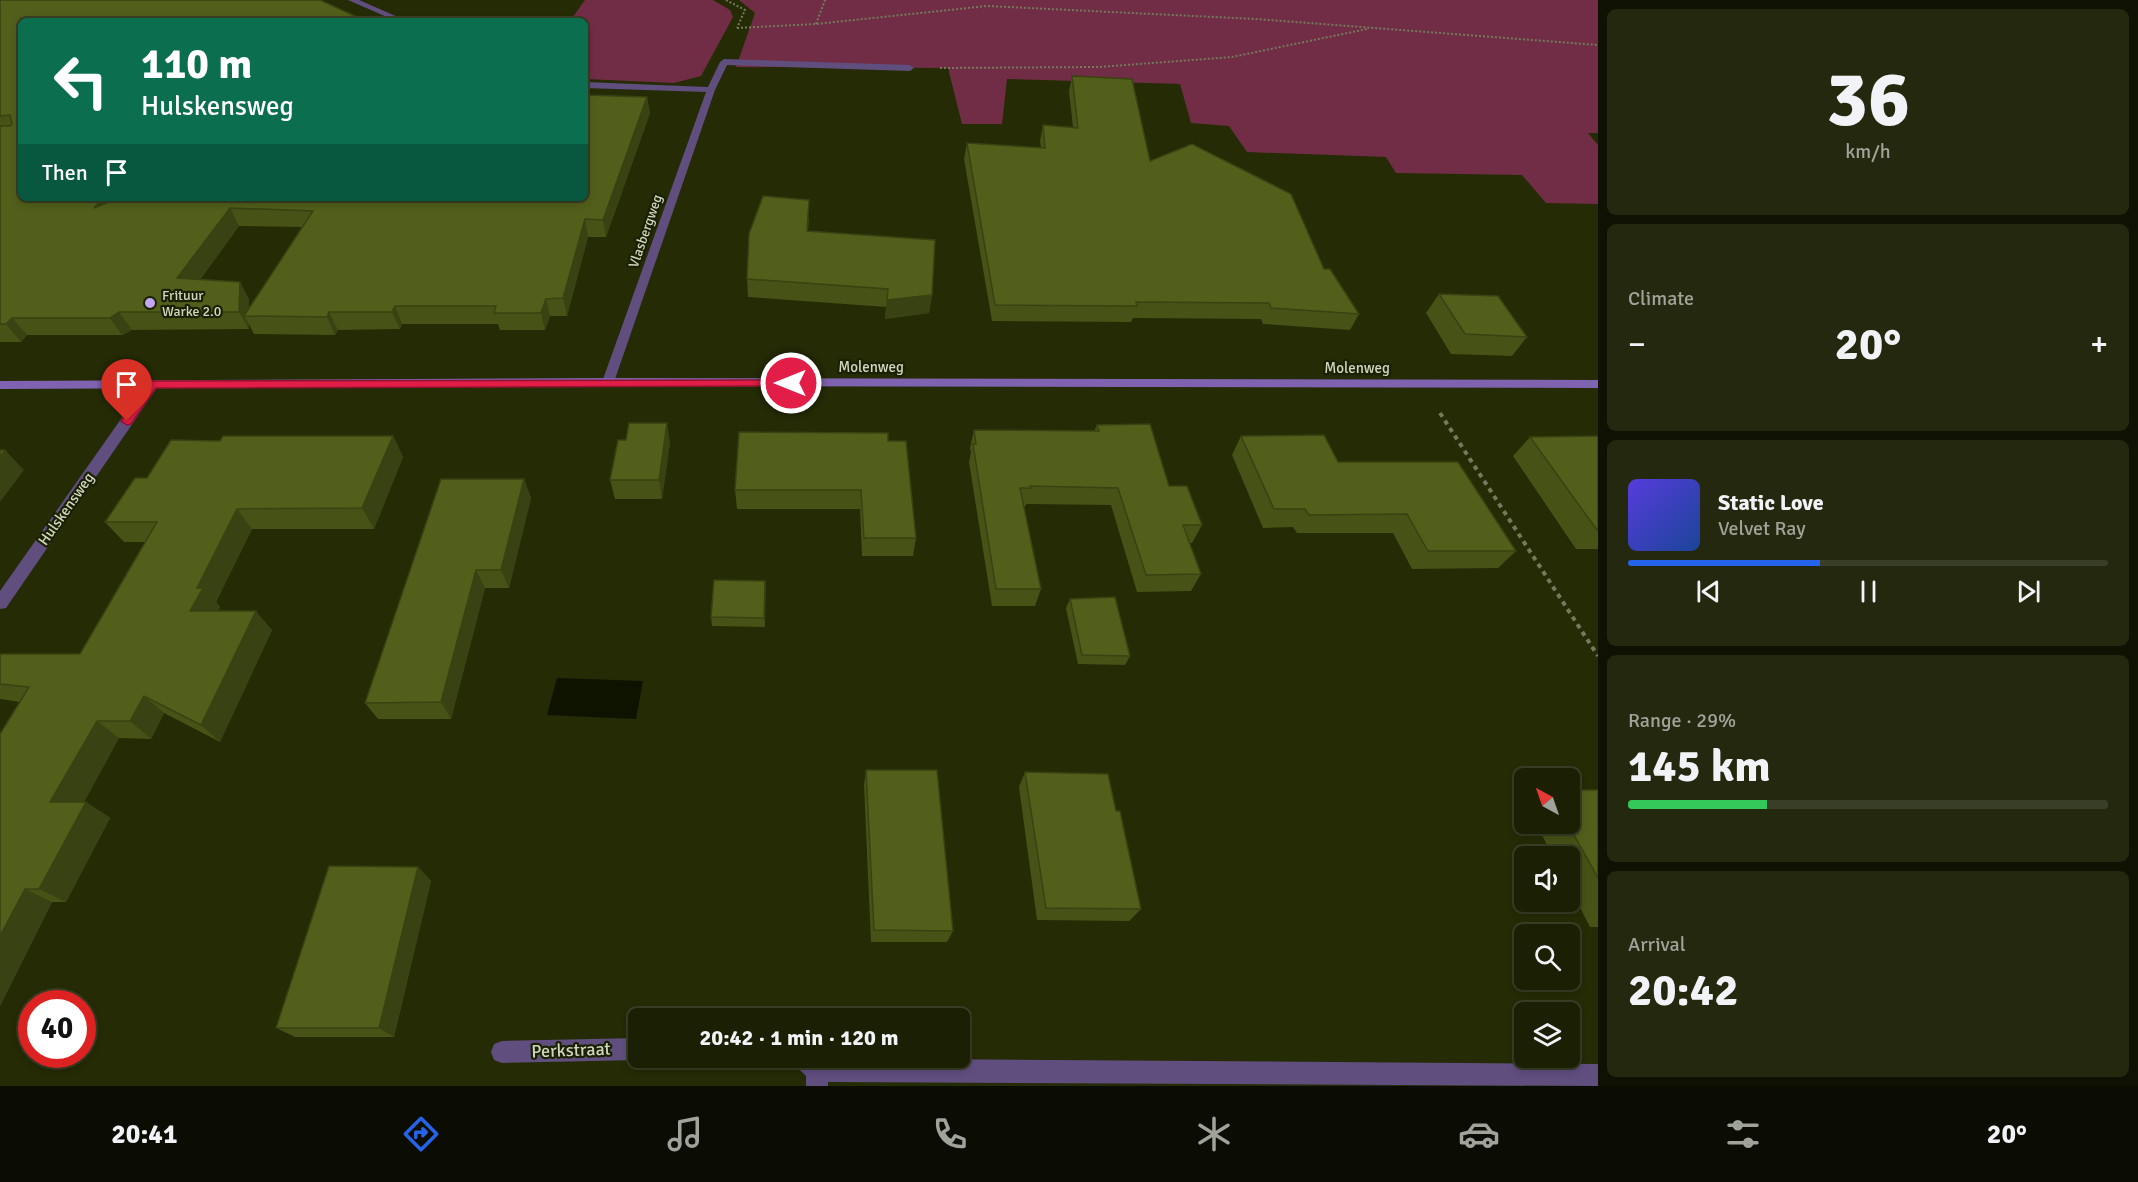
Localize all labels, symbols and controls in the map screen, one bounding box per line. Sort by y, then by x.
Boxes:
text: 110 m [141,39,252,90]
icon: left [42,42,120,120]
text: 36 [1826,52,1910,148]
text: Hulskensweg [141,90,294,123]
text: km/h [1845,139,1891,164]
icon: arrive [100,156,133,189]
text: Then [42,159,88,186]
street label: Vlasbergweg [625,192,666,270]
text: Climate [1628,286,1694,311]
place label: Frituur Warke 2.0 [162,287,221,320]
marker: Frituur Warke 2.0 [143,296,157,310]
text: 20° [1835,317,1901,372]
text: − [1628,324,1646,365]
text: + [2090,324,2108,365]
position arrow [759,351,823,415]
street label: Molenweg [838,358,904,376]
pin [101,359,152,421]
street label: Molenweg [1324,359,1390,377]
icon: arrive [110,368,143,401]
street label: Hulskensweg [34,469,98,549]
text: Static Love [1718,489,1824,516]
text: Velvet Ray [1718,516,1806,541]
icon: previous [1692,575,1725,608]
icon: pause [1852,575,1885,608]
icon: next [2012,575,2045,608]
text: Range · 29% [1628,708,1736,733]
text: 145 km [1628,739,1771,794]
north arrow [1514,768,1580,834]
map controls [1514,768,1580,1068]
button: sound [1514,846,1580,912]
button: search [1514,924,1580,990]
text: Arrival [1628,932,1686,957]
text: 20:42 [1628,963,1738,1018]
speed limit sign: 40 [18,990,96,1068]
button: layers [1514,1002,1580,1068]
text: 20:42 · 1 min · 120 m [699,1024,899,1051]
street label: Perkstraat [531,1038,611,1062]
icon: directions [400,1113,442,1155]
icon: music [664,1113,706,1155]
icon: phone [929,1113,971,1155]
icon: climate [1193,1113,1235,1155]
icon: car [1458,1113,1500,1155]
icon: filters [1722,1113,1764,1155]
text: 20:41 [111,1118,178,1151]
text: 20° [1987,1118,2027,1151]

